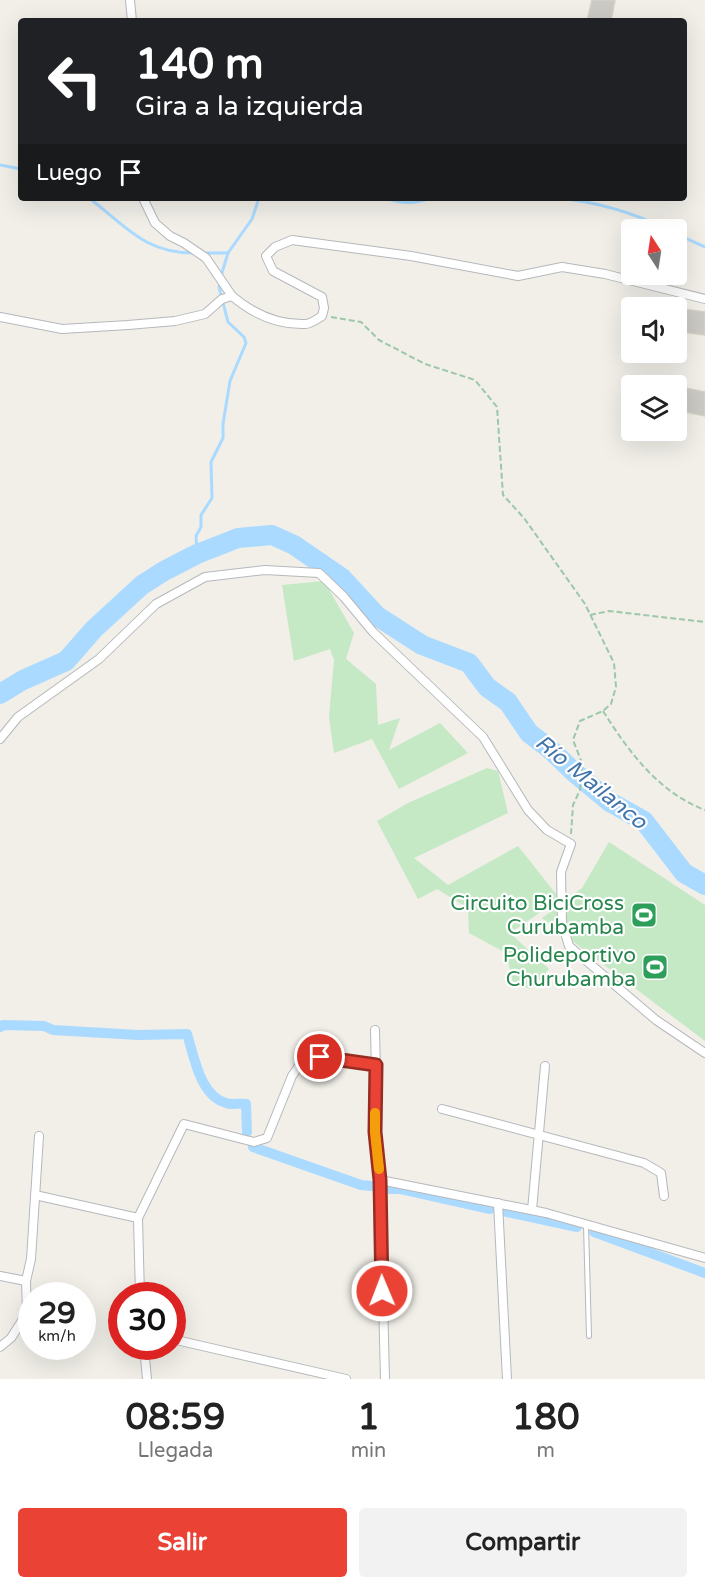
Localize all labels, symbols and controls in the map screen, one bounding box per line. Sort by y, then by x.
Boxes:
text: 140 m [135,39,264,90]
icon: left [36,42,114,120]
text: Gira a la izquierda [135,90,364,123]
icon: arrive [114,156,147,189]
text: Luego [36,160,102,186]
north arrow [621,219,687,285]
map controls [621,219,687,441]
button: sound [621,297,687,363]
button: layers [621,375,687,441]
water label: Río Mailanco [530,729,653,836]
place label: Circuito BiciCross Curubamba [450,891,624,940]
sports icon: Circuito BiciCross Curubamba [629,900,659,930]
place label: Polideportivo Churubamba [503,943,636,992]
sports icon: Polideportivo Churubamba [640,952,670,982]
pin [294,1031,345,1082]
icon: arrive [303,1040,336,1073]
position arrow [350,1259,414,1323]
speed limit sign: 30 [108,1282,186,1360]
text: 29 [38,1295,76,1332]
text: km/h [38,1327,76,1345]
text: 08:59 [125,1396,225,1439]
text: 1 [357,1396,380,1439]
text: 180 [512,1396,580,1439]
text: Llegada [138,1439,213,1463]
text: min [351,1439,386,1463]
text: m [536,1439,555,1463]
button: Salir [18,1508,347,1577]
button: Compartir [359,1508,687,1577]

